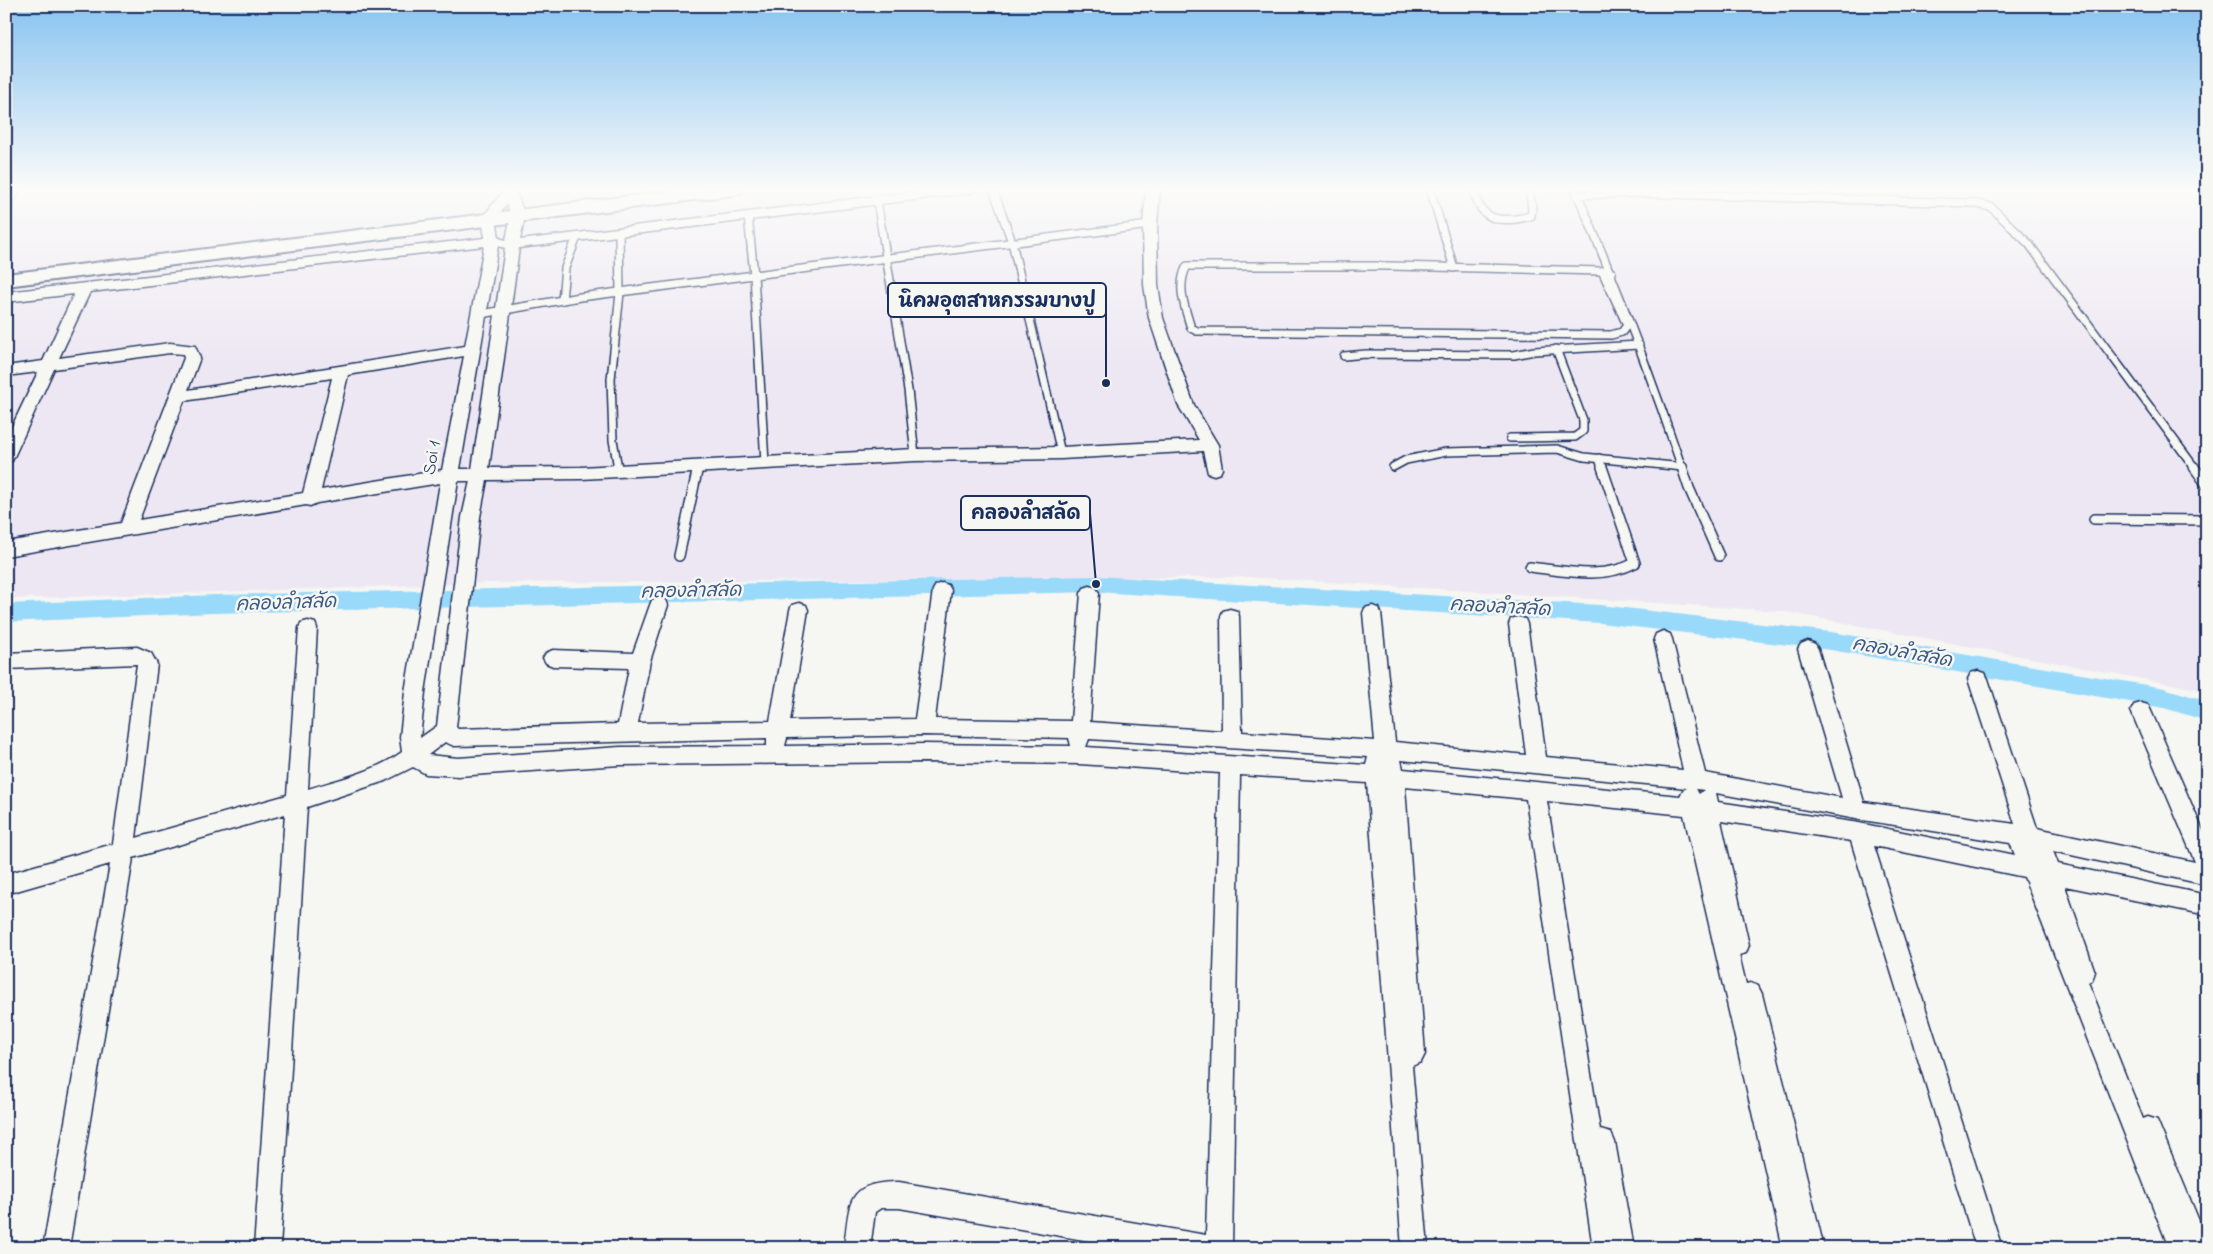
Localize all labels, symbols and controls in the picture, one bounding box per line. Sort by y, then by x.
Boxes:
callout: นิคมอุตสาหกรรมบางปู [888,283,1106,317]
text: นิคมอุตสาหกรรมบางปู [898,288,1096,316]
street label: Soi 1 [417,439,449,477]
callout: คลองลำสลัด [961,496,1090,530]
text: คลองลำสลัด [971,499,1081,528]
water label: คลองลำสลัด [640,578,742,606]
water label: คลองลำสลัด [235,589,338,619]
water label: คลองลำสลัด [1449,592,1552,624]
water label: คลองลำสลัด [1850,631,1955,675]

